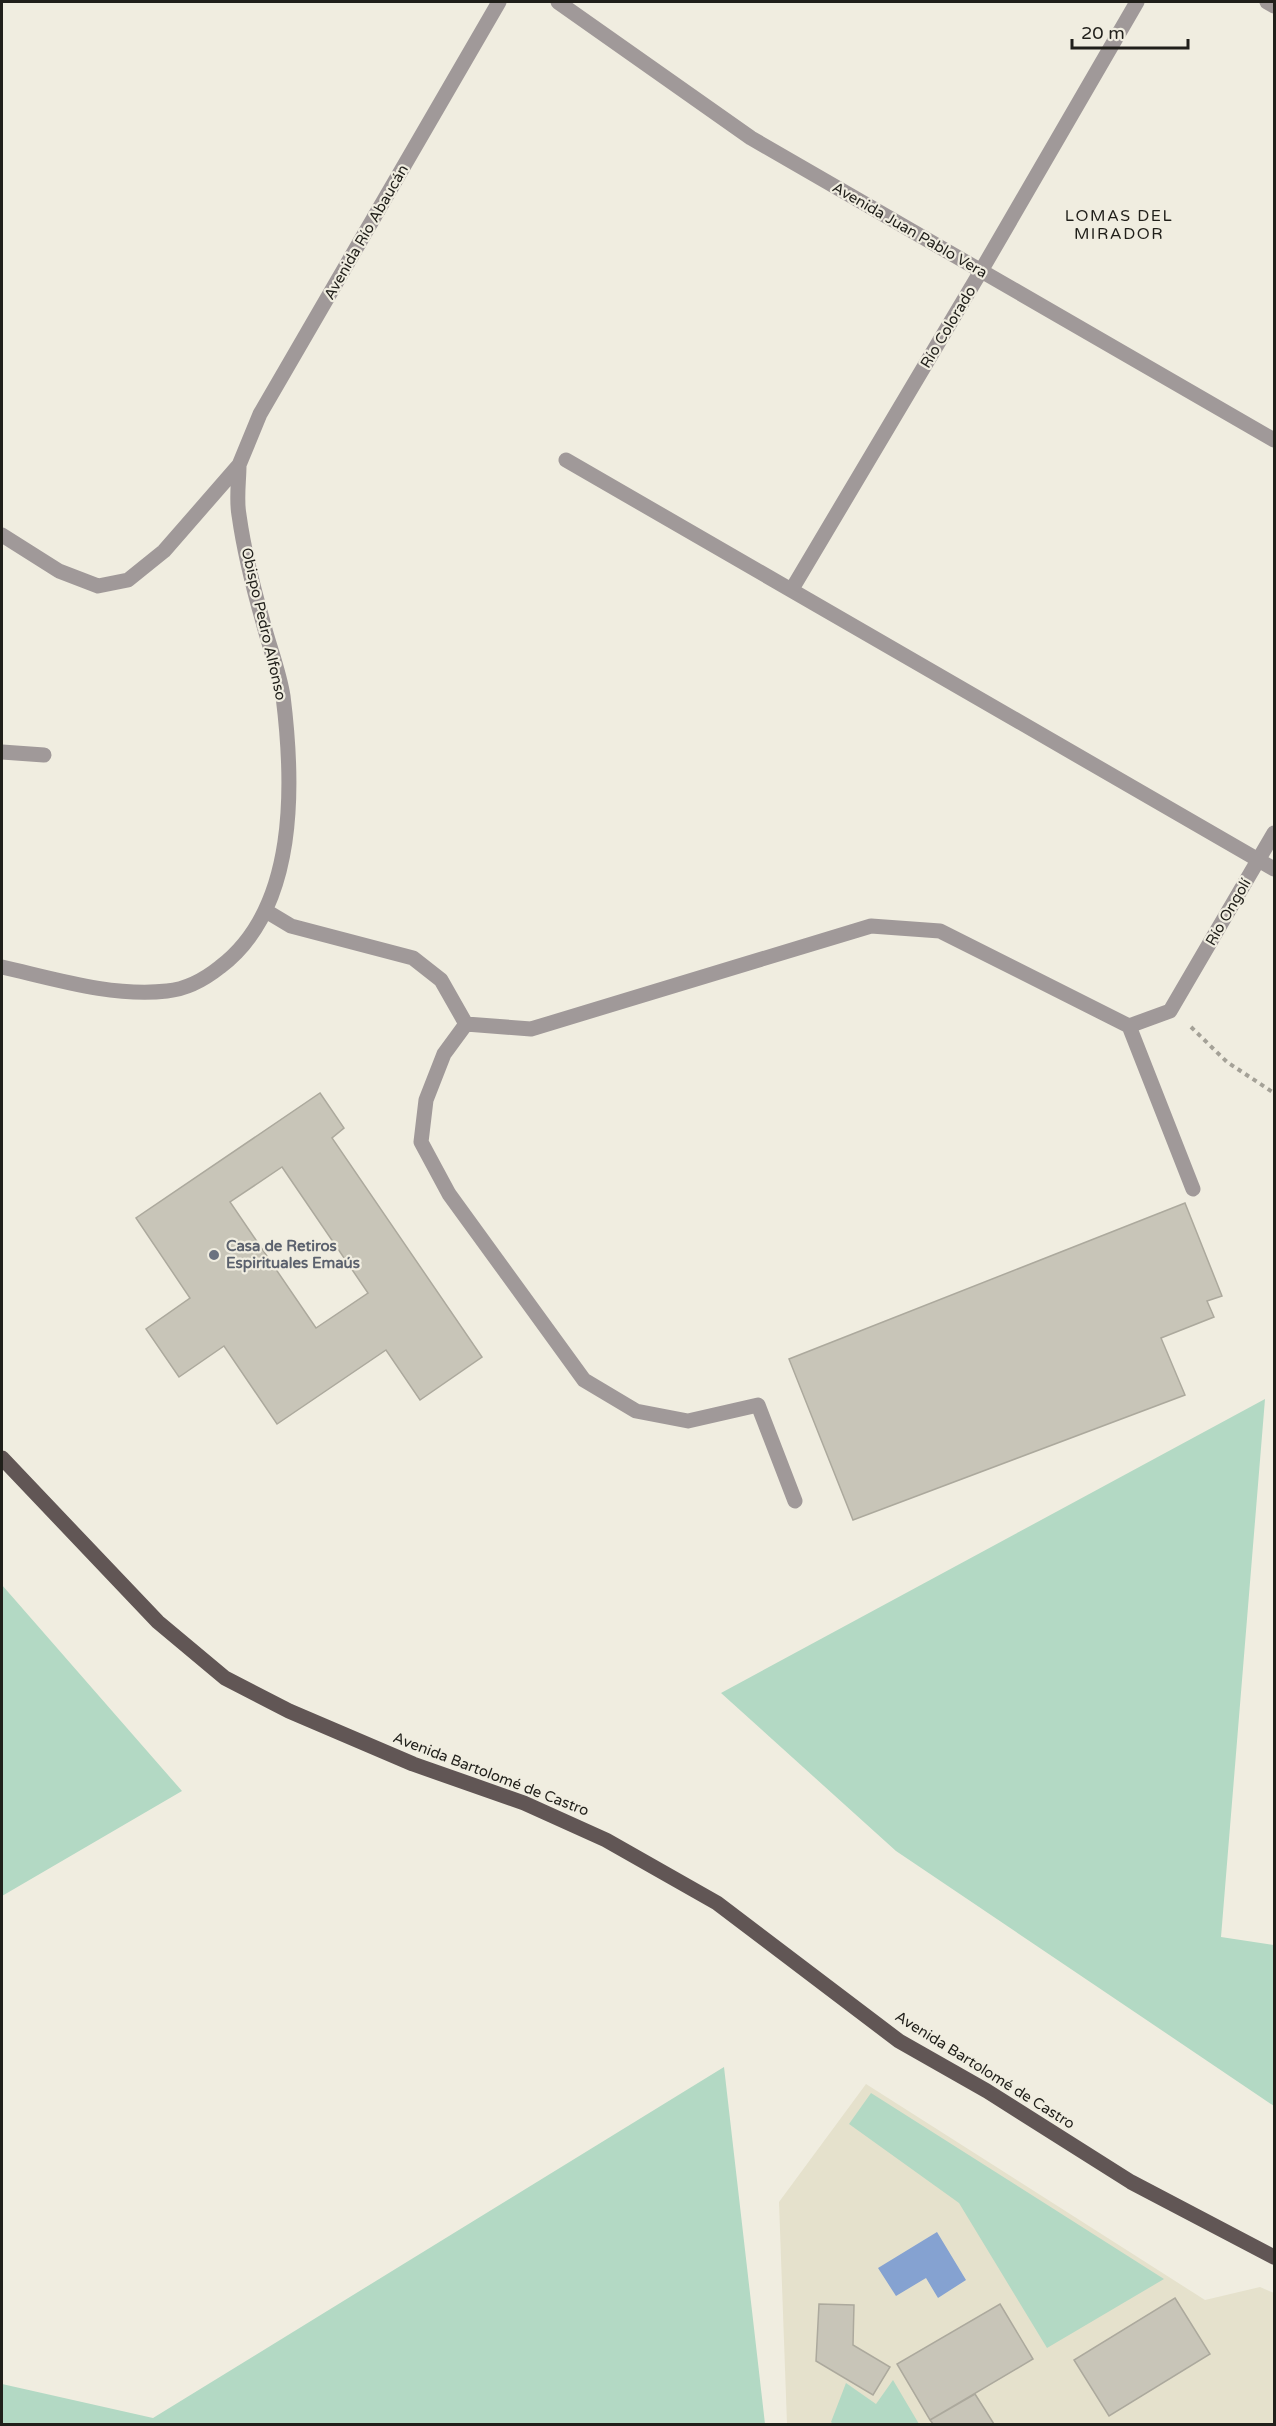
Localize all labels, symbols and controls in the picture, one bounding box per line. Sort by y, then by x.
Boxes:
scale bar [1072,12,1188,50]
text: 20 m [1081,22,1125,44]
street label: Avenida Río Abaucán [320,161,412,303]
street label: Avenida Juan Pablo Vera [829,178,991,282]
district label: LOMAS DEL MIRADOR [1065,206,1173,244]
street label: Río Colorado [917,283,979,371]
street label: Obispo Pedro Alfonso [238,546,290,702]
street label: Río Ongolí [1202,875,1255,949]
place label: Casa de Retiros Espirituales Emaús [226,1237,360,1273]
marker: Casa de Retiros Espirituales Emaús [207,1248,221,1262]
street label: Avenida Bartolomé de Castro [391,1728,591,1820]
street label: Avenida Bartolomé de Castro [892,2007,1078,2133]

